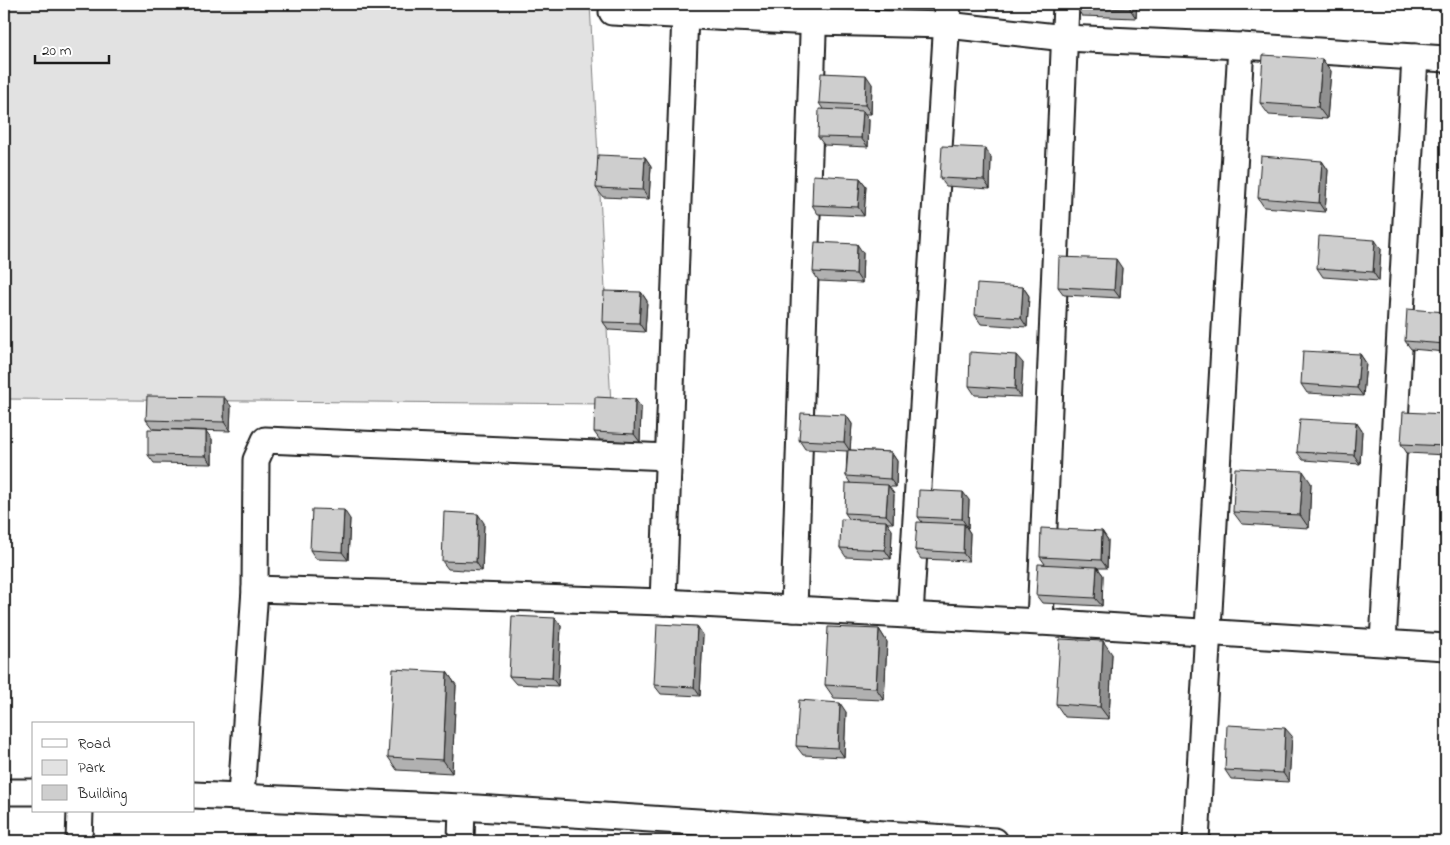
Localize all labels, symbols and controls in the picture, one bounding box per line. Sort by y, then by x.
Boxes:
scale bar [35,32,109,64]
text: 20 m [42,40,72,62]
legend [32,722,195,812]
text: Road [78,733,111,755]
text: Park [78,757,106,779]
text: Building [77,783,127,806]

